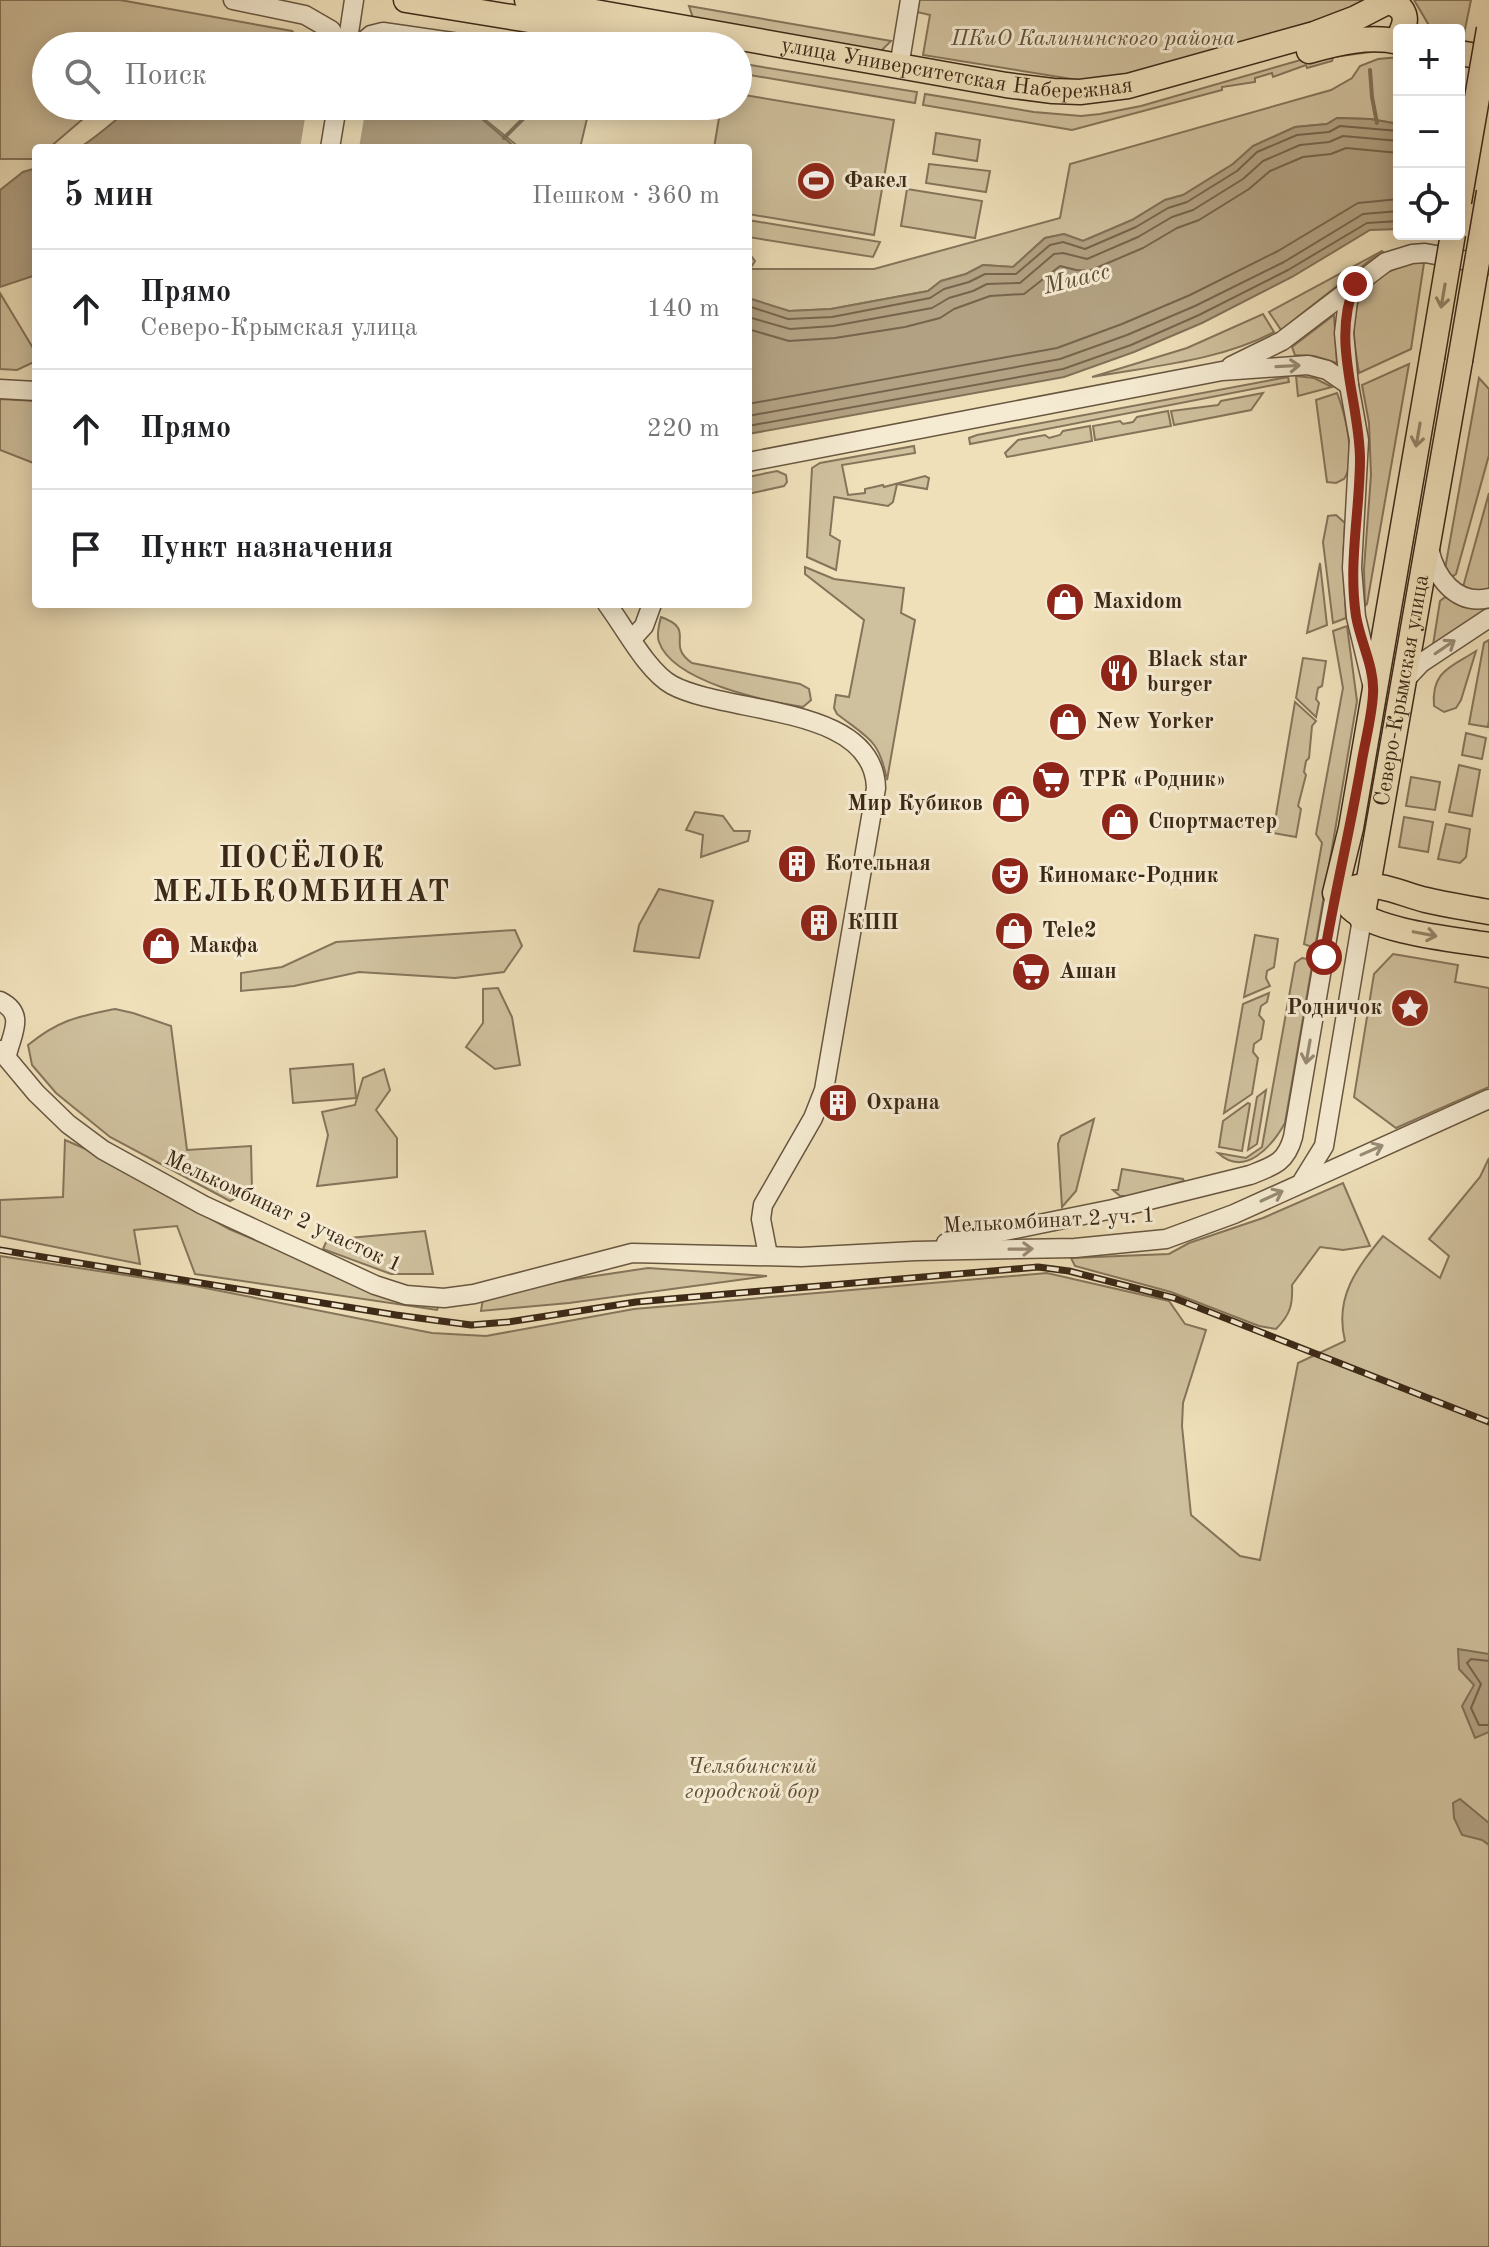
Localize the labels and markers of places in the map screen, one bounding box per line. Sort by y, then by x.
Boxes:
sports icon: Факел [795,160,837,202]
place label: Факел [844,170,907,192]
shop icon: Maxidom [1044,581,1086,623]
place label: Maxidom [1093,591,1182,613]
place label: Black star burger [1147,649,1248,696]
restaurant icon: Black star burger [1098,652,1140,694]
shop icon: New Yorker [1047,701,1089,743]
place label: New Yorker [1096,711,1214,733]
supermarket icon: ТРК «Родник» [1030,759,1072,801]
place label: ТРК «Родник» [1079,769,1226,791]
shop icon: Мир Кубиков [990,783,1032,825]
place label: Мир Кубиков [848,793,983,815]
shop icon: Спортмастер [1099,801,1141,843]
place label: Спортмастер [1148,811,1277,833]
building icon: Котельная [776,843,818,885]
place label: Котельная [825,853,931,875]
theatre icon: Киномакс-Родник [989,855,1031,897]
place label: Киномакс-Родник [1038,865,1219,887]
building icon: КПП [798,902,840,944]
shop icon: Tele2 [993,910,1035,952]
place label: КПП [847,912,899,934]
place label: Tele2 [1042,920,1097,942]
shop icon: Макфа [140,925,182,967]
place label: Макфа [189,935,258,958]
supermarket icon: Ашан [1010,951,1052,993]
place label: Ашан [1059,961,1117,983]
place icon: Родничок [1389,987,1431,1029]
place label: Родничок [1287,997,1382,1019]
building icon: Охрана [817,1082,859,1124]
place label: Охрана [866,1092,940,1114]

